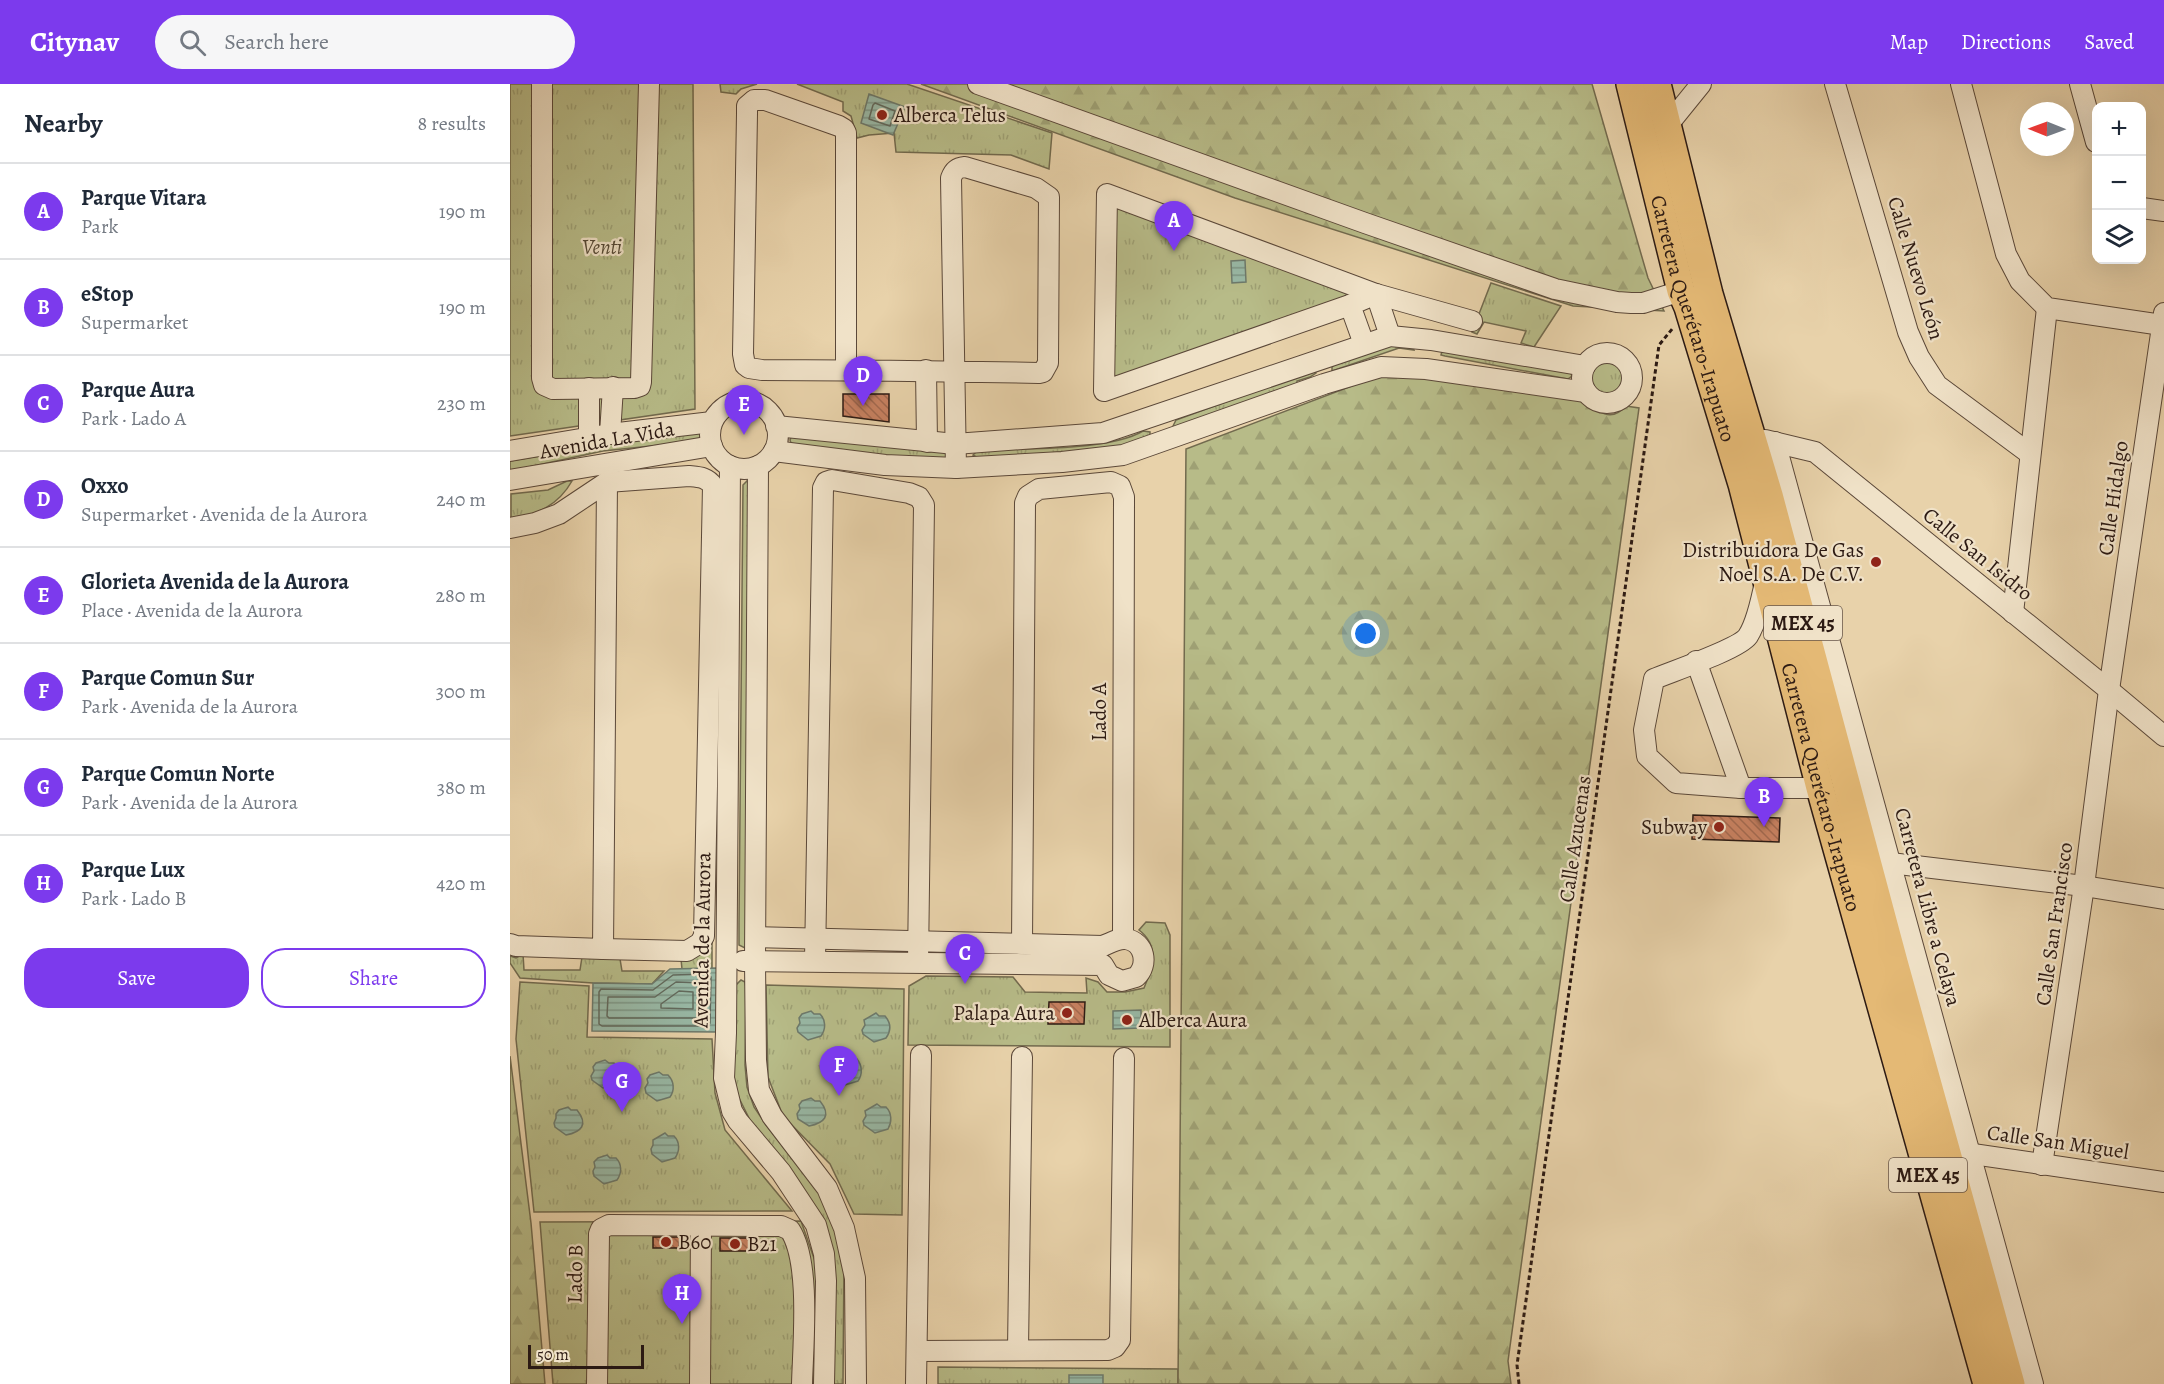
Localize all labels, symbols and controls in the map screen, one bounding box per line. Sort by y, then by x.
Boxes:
search box [155,15,575,69]
text: Citynav [30,23,119,61]
icon: search [176,26,209,59]
text: Search here [224,27,329,57]
text: Map [1890,28,1928,56]
text: Directions [1961,28,2051,56]
text: Saved [2084,28,2134,56]
place label: Alberca Telus [893,101,1006,129]
north arrow [2020,102,2074,156]
map controls [2092,102,2146,264]
button: + [2092,102,2146,156]
text: Nearby [24,106,103,141]
marker: Alberca Telus [875,108,889,122]
text: 8 results [418,110,486,137]
button: − [2092,156,2146,210]
text: Parque Vitara [81,183,207,213]
street label: Carretera Querétaro-Irapuato [1644,192,1742,445]
street label: Calle Nuevo León [1881,193,1951,343]
text: A [37,198,50,225]
text: 190 m [439,198,486,225]
pin: A [1154,202,1194,251]
button: layers [2092,210,2146,264]
text: Park [81,213,119,240]
park label: Venti [582,233,622,261]
text: eStop [81,279,134,309]
text: B [37,294,50,321]
text: 190 m [439,294,486,321]
text: Supermarket [81,309,188,336]
pin: D [844,356,882,406]
text: Parque Aura [81,375,195,405]
pin: E [724,386,764,435]
text: C [37,390,50,417]
text: 230 m [437,390,486,417]
text: Park · Lado A [81,405,186,432]
street label: Avenida La Vida [536,414,677,466]
street label: Calle Hidalgo [2091,439,2135,557]
text: Oxxo [81,471,129,501]
text: D [37,486,50,513]
text: 240 m [436,486,486,513]
text: Supermarket · Avenida de la Aurora [81,501,368,528]
street label: Calle San Isidro [1917,501,2039,607]
place label: Distribuidora De Gas Noel S.A. De C.V. [1682,536,1864,588]
marker: Distribuidora De Gas Noel S.A. De C.V. [1869,555,1883,569]
text: Glorieta Avenida de la Aurora [81,567,349,597]
text: E [38,582,49,609]
text: 280 m [436,582,486,609]
text: Place · Avenida de la Aurora [81,597,303,624]
road number: MEX 45 [1764,606,1842,640]
your location [1351,619,1380,648]
street label: Carretera Querétaro-Irapuato [1774,660,1868,915]
text: Parque Comun Sur [81,663,254,693]
text: F [38,678,49,705]
text: 300 m [436,678,486,705]
street label: Lado A [1085,682,1113,741]
text: Park · Avenida de la Aurora [81,693,298,720]
text: Parque Comun Norte [81,759,275,789]
text: G [37,774,50,801]
text: 380 m [437,774,486,801]
street label: Calle Azucenas [1552,774,1598,904]
pin: B [1744,778,1784,827]
text: Park · Avenida de la Aurora [81,789,298,816]
street label: Carretera Libre a Celaya [1888,805,1968,1010]
place label: Subway [1641,813,1708,841]
marker: Subway [1712,820,1726,834]
street label: Calle San Francisco [2029,841,2079,1007]
street label: Avenida de la Aurora [686,852,718,1029]
text: Parque Lux [81,855,185,885]
text: H [36,870,51,897]
text: 420 m [436,870,486,897]
text: Park · Lado B [81,885,186,912]
pin: C [946,934,984,984]
button: Save [24,948,249,1008]
button: Share [261,948,486,1008]
place label: Palapa Aura [953,999,1055,1027]
marker: Palapa Aura [1060,1006,1074,1020]
place label: Alberca Aura [1138,1006,1248,1034]
marker: Alberca Aura [1120,1013,1134,1027]
pin: F [820,1046,858,1096]
pin: G [602,1062,642,1112]
street label: Calle San Miguel [1985,1118,2131,1166]
road number: MEX 45 [1889,1158,1967,1192]
place label: B60 [678,1228,711,1256]
place label: B21 [747,1230,777,1258]
marker: B60 [659,1235,673,1249]
marker: B21 [728,1237,742,1251]
street label: Lado B [560,1244,590,1304]
pin: H [662,1274,702,1324]
scale bar [528,1342,644,1370]
text: 50 m [537,1344,569,1366]

